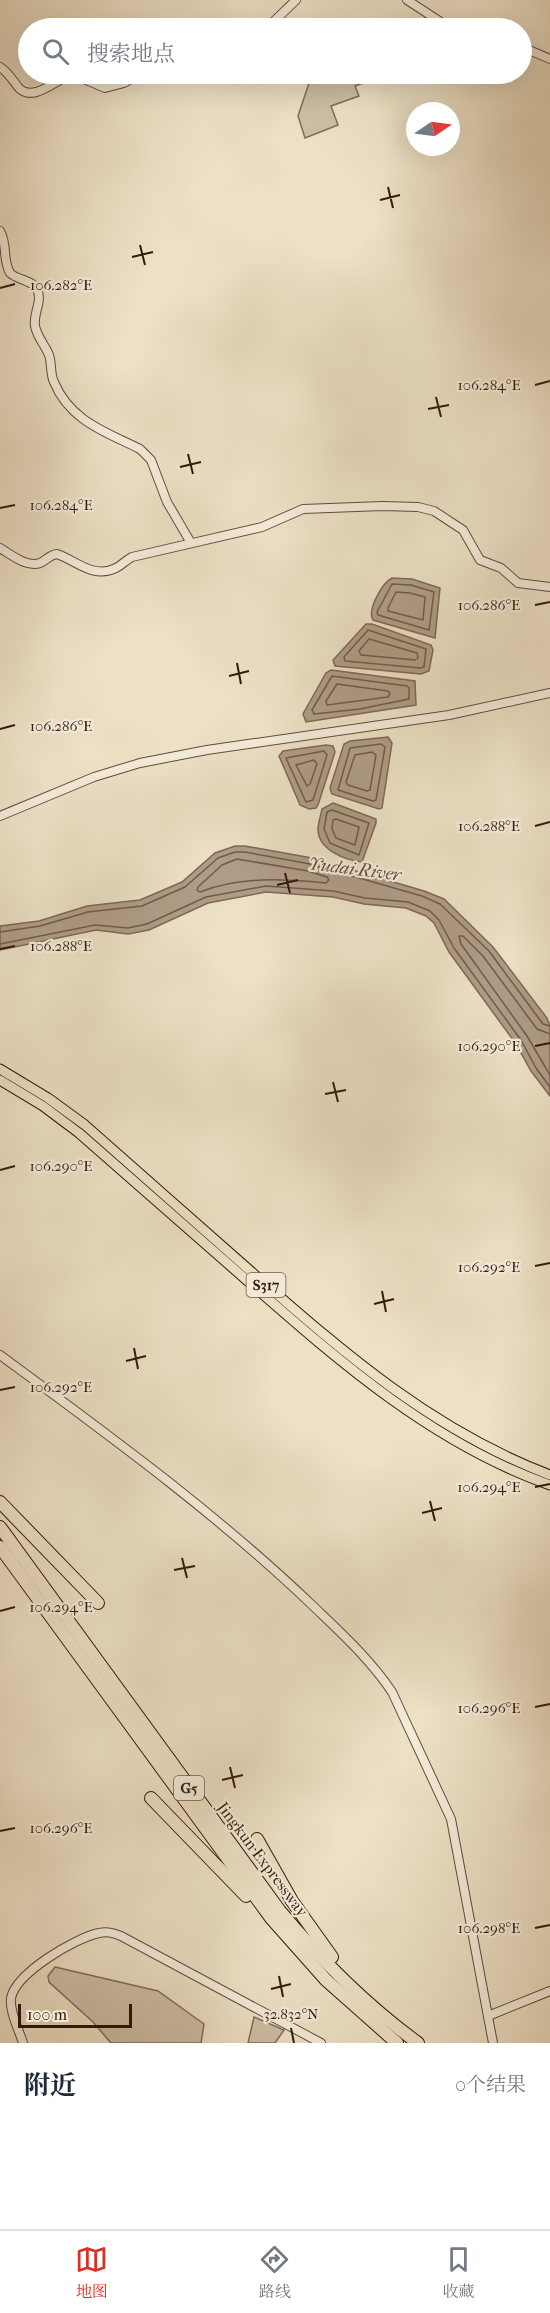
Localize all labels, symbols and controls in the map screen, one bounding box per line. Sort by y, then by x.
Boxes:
search box [18,18,532,84]
icon: search [39,35,72,68]
text: 搜索地点 [87,41,175,67]
north arrow [406,102,460,156]
text: 106.282°E [30,276,92,294]
text: 106.284°E [457,376,521,394]
text: 106.284°E [29,496,93,514]
text: 106.286°E [458,596,520,614]
text: 106.286°E [30,717,92,735]
text: 106.288°E [458,817,520,835]
water label: Yudai River [308,853,404,886]
text: 106.288°E [30,937,92,955]
text: 106.290°E [457,1037,521,1055]
text: 106.290°E [29,1157,93,1175]
text: 106.292°E [458,1258,520,1276]
road number: S317 [246,1273,286,1297]
text: 106.292°E [30,1378,92,1396]
text: 106.294°E [457,1478,521,1496]
text: 106.294°E [29,1598,93,1616]
text: 106.296°E [458,1699,520,1717]
road number: G5 [174,1776,204,1800]
street label: Jingkun Expressway [212,1797,312,1921]
text: 106.296°E [30,1819,92,1837]
text: 106.298°E [458,1919,520,1937]
scale bar [18,2001,132,2028]
text: 100 m [27,2005,67,2024]
text: 32.832°N [263,2005,319,2023]
text: 附近 [24,2070,76,2101]
text: 0个结果 [455,2073,526,2096]
tab: 地图 [75,2243,108,2302]
tab: 路线 [258,2243,291,2302]
tab: 收藏 [442,2243,475,2302]

